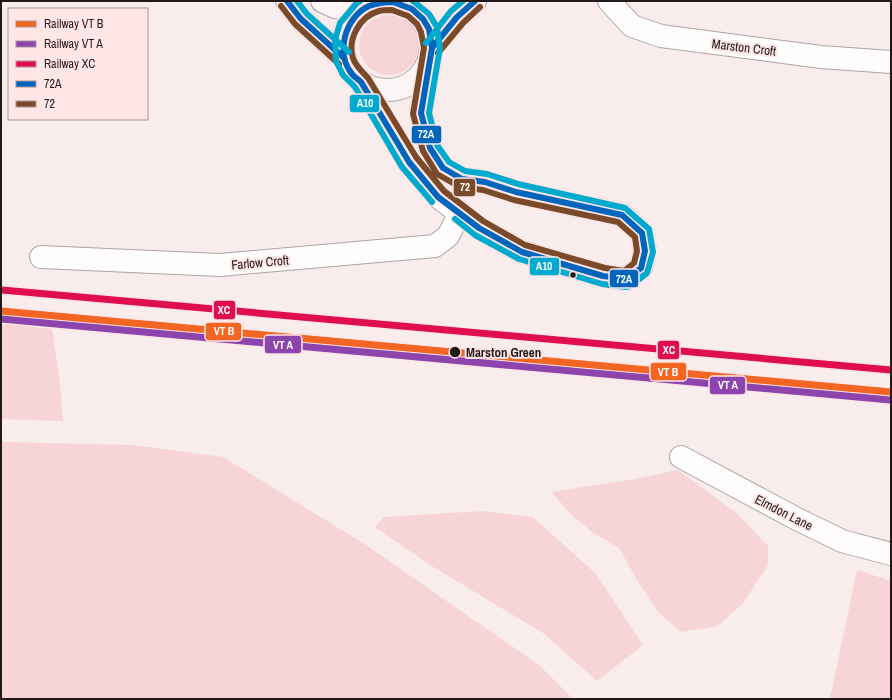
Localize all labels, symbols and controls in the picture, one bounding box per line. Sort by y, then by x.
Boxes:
legend [8,8,148,120]
text: Railway VT B [44,16,104,32]
street label: Marston Croft [711,35,777,60]
text: Railway VT A [44,36,103,52]
text: Railway XC [44,56,95,72]
text: 72A [44,76,62,92]
line badge: A10 [349,94,380,113]
text: 72 [44,96,55,112]
text: A10 [357,96,373,110]
line badge: 72A [411,125,442,144]
text: 72A [418,127,435,141]
line badge: 72 [453,178,476,197]
text: 72 [460,180,470,194]
street label: Farlow Croft [231,252,289,273]
line badge: A10 [529,257,560,276]
text: A10 [536,259,552,273]
line badge: 72A [609,269,639,288]
unlabelled marker [568,270,578,280]
text: 72A [616,272,633,286]
line badge: XC [213,300,236,320]
text: XC [218,303,231,317]
line badge: VT B [205,322,242,341]
text: VT B [214,324,235,338]
line badge: VT A [264,335,302,354]
text: VT A [273,338,294,352]
line badge: XC [657,340,680,360]
text: XC [663,343,676,357]
place label: Marston Green [466,344,541,361]
marker: Marston Green [448,345,462,359]
line badge: VT B [650,362,687,381]
text: VT B [658,365,679,379]
line badge: VT A [709,376,746,395]
text: VT A [718,378,739,392]
street label: Elmdon Lane [752,491,816,534]

